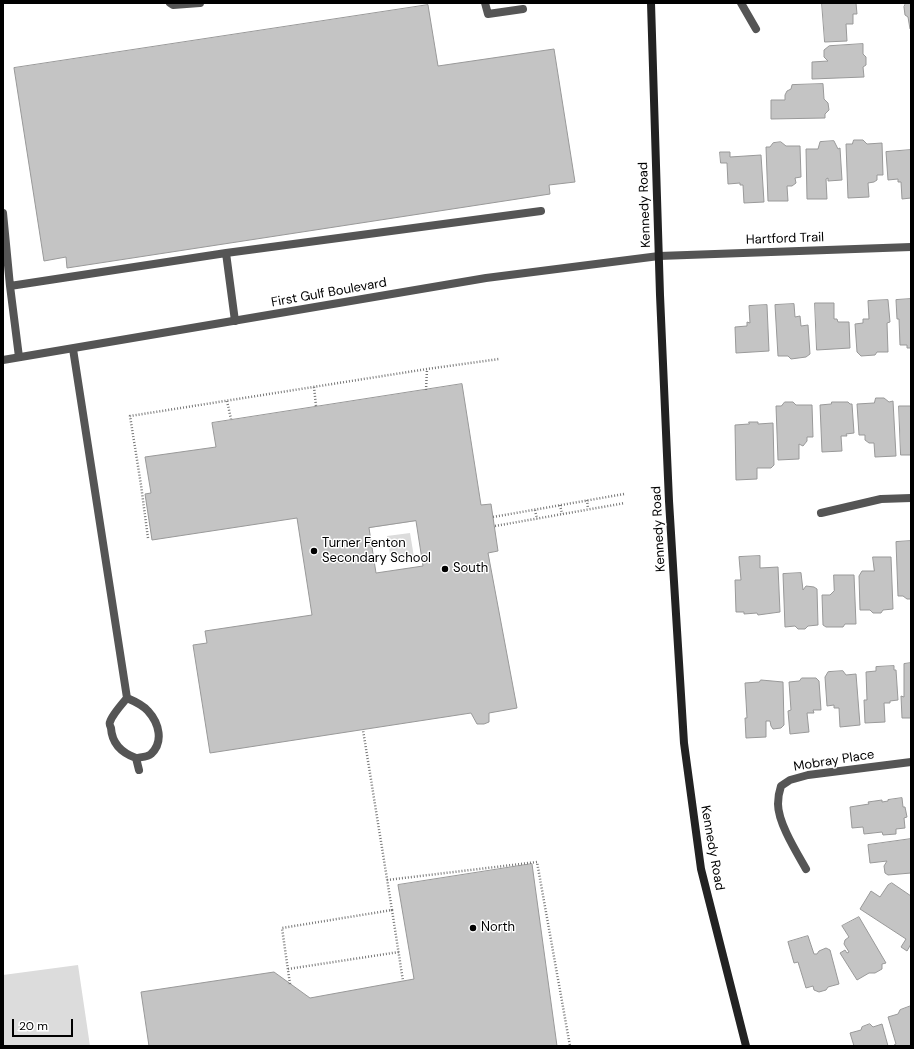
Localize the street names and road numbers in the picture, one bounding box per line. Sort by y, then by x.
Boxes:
street label: Kennedy Road [636,162,654,248]
street label: Hartford Trail [746,230,824,248]
street label: First Gulf Boulevard [270,275,388,311]
street label: Kennedy Road [649,486,669,572]
street label: Mobray Place [793,747,875,775]
street label: Kennedy Road [697,804,727,892]

